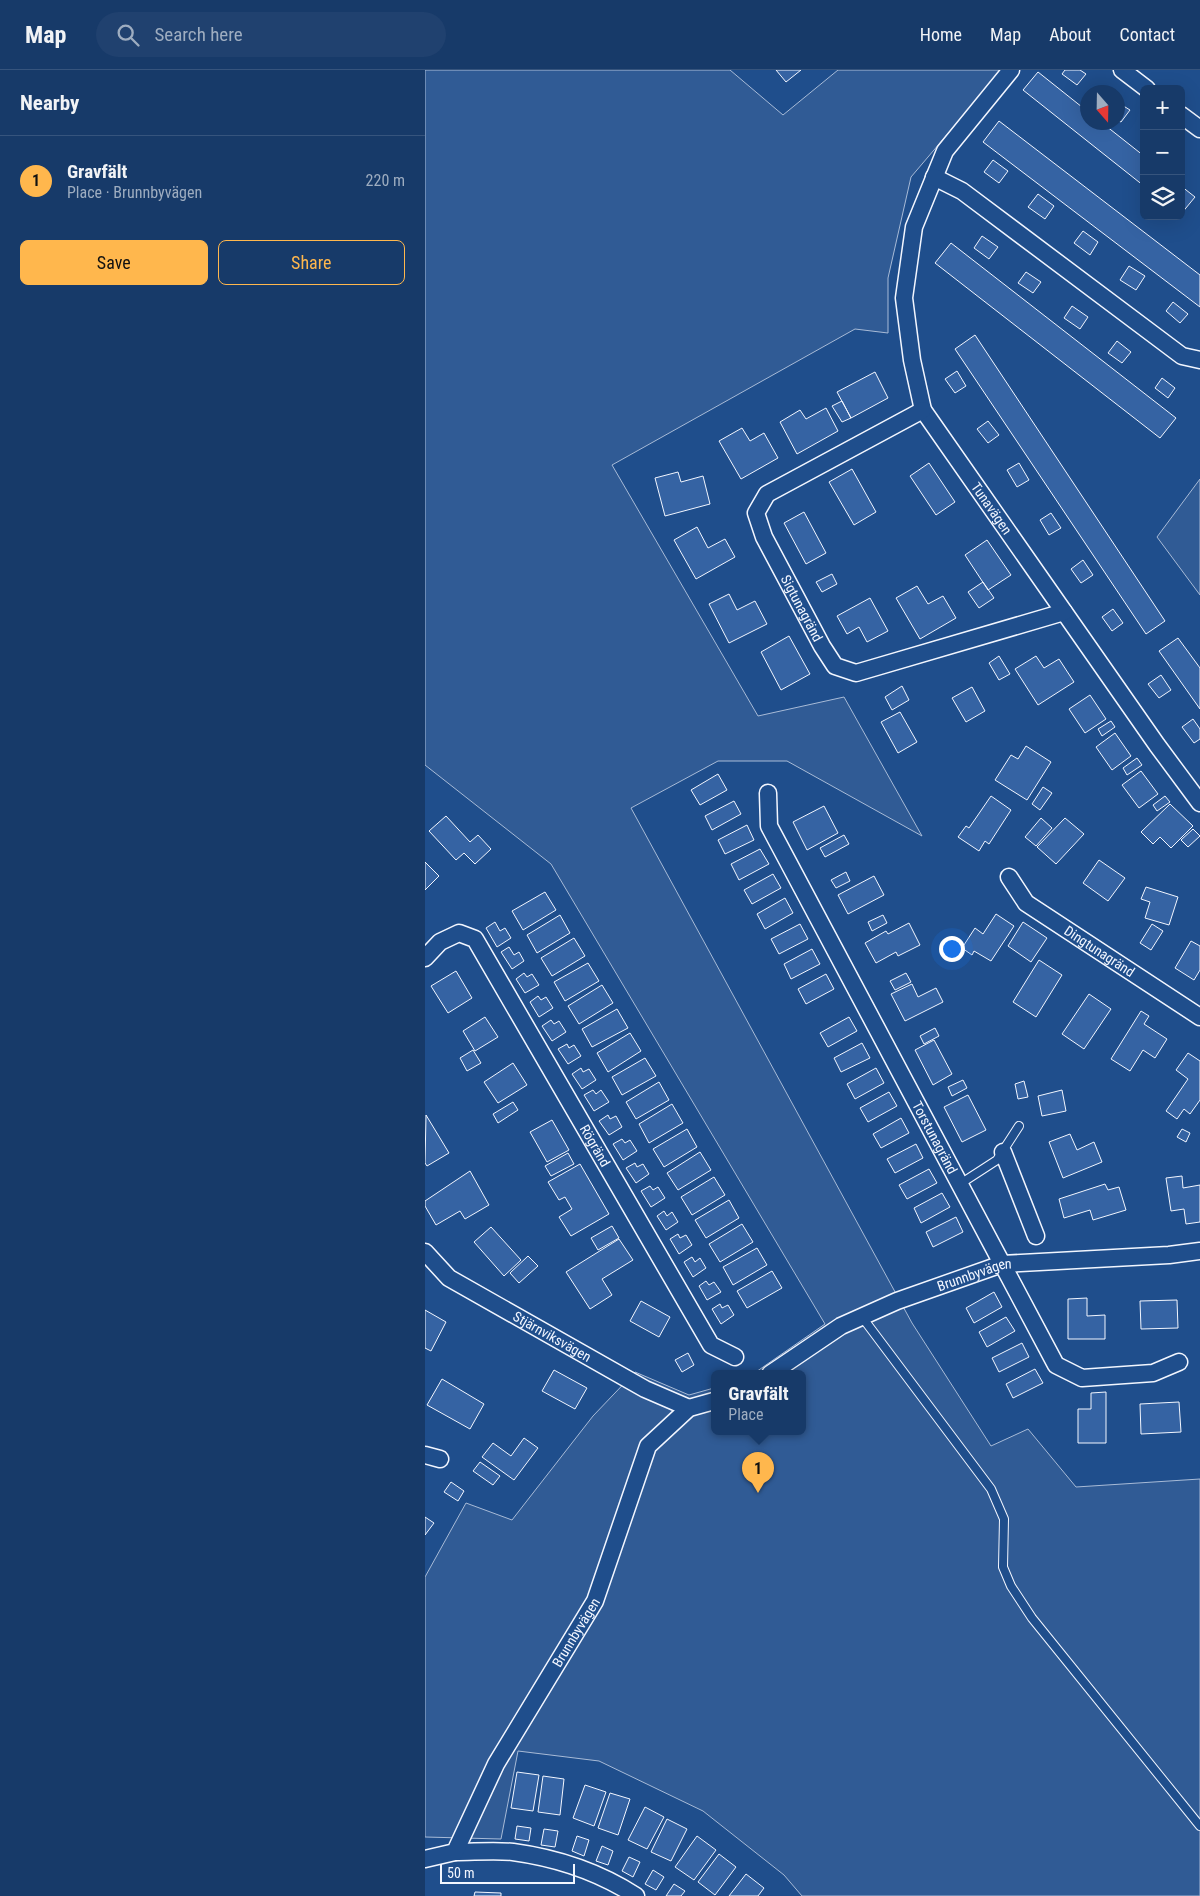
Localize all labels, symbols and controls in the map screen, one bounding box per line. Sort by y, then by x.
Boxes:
search box [96,12,446,57]
text: Map [25,21,66,49]
icon: search [114,21,142,49]
text: Search here [154,23,243,46]
text: Home [920,24,962,45]
text: Map [990,24,1021,45]
text: About [1049,24,1091,45]
text: Contact [1119,24,1175,45]
north arrow [1080,85,1125,130]
map controls [1140,85,1185,220]
button: + [1140,85,1185,130]
text: Nearby [20,91,79,115]
button: − [1140,130,1185,175]
text: Gravfält [67,160,127,183]
text: 1 [32,171,40,190]
text: 220 m [366,171,405,190]
button: layers [1140,175,1185,220]
text: Place · Brunnbyvägen [67,183,202,202]
button: Save [20,240,208,285]
button: Share [218,240,405,285]
street label: Tunavägen [968,479,1015,537]
street label: Sigtunagränd [778,572,826,644]
street label: Dingtunagränd [1061,922,1138,980]
your location [939,936,965,962]
street label: Torstunagränd [909,1098,961,1177]
street label: Rögränd [577,1122,614,1169]
street label: Brunnbyvägen [935,1255,1012,1294]
street label: Stjärnviksvägen [510,1308,594,1365]
popup [711,1370,806,1435]
text: Gravfält [728,1382,789,1405]
text: Place [728,1405,763,1424]
pin: 1 [742,1452,774,1493]
street label: Brunnbyvägen [549,1595,603,1670]
scale bar [440,1861,575,1884]
text: 50 m [447,1865,475,1881]

